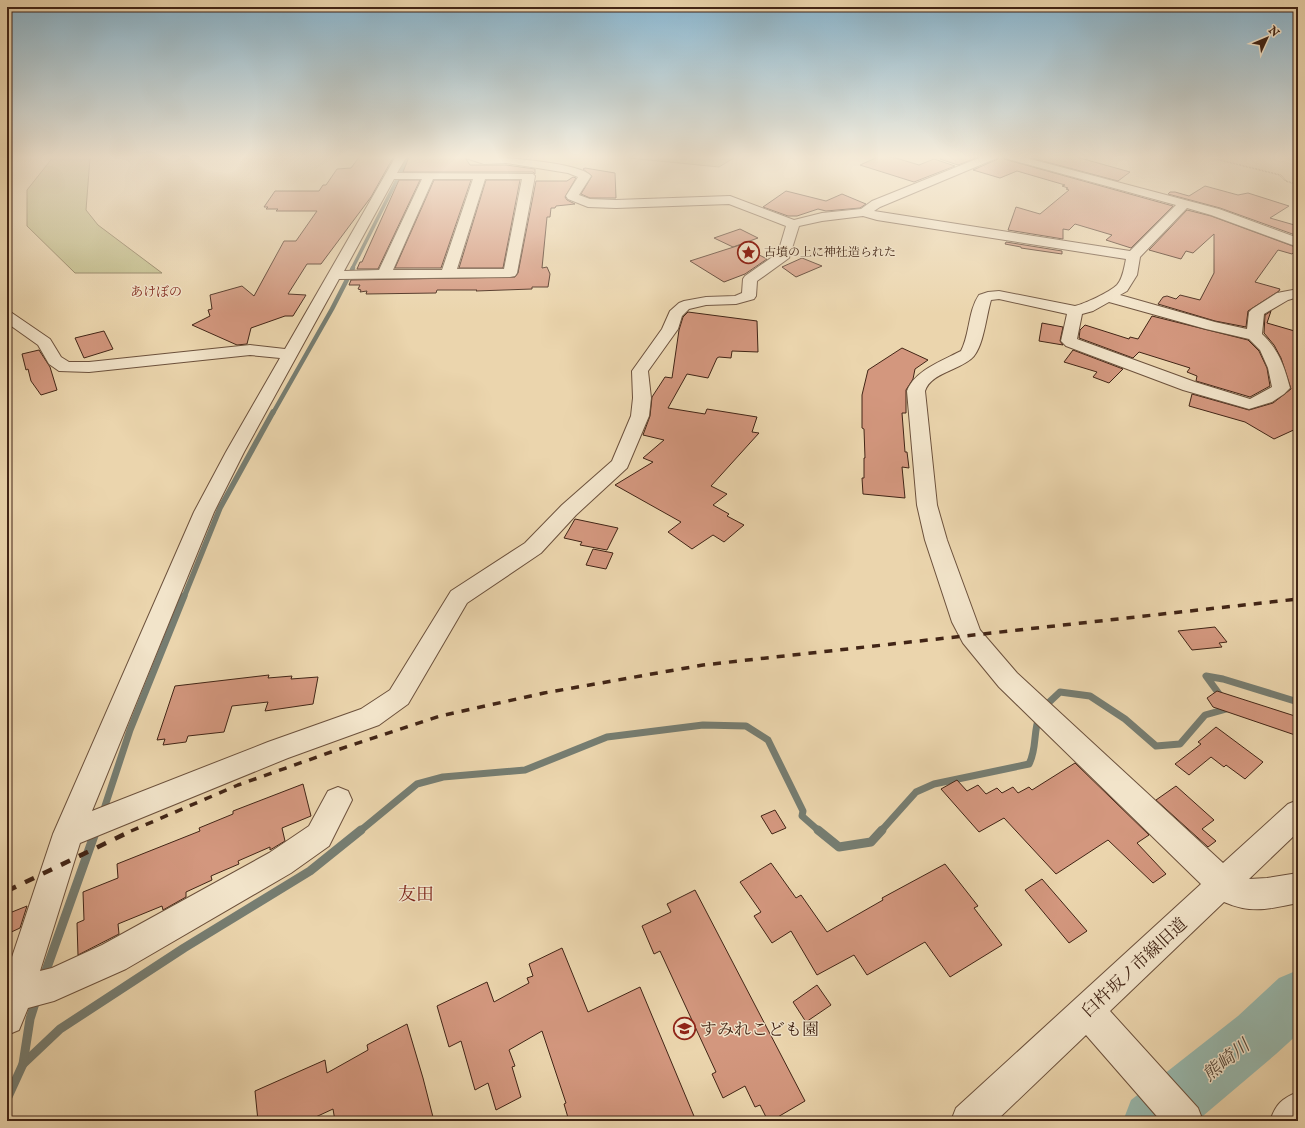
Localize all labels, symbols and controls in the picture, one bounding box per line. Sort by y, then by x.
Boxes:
north arrow [1247,18,1287,58]
text: N [1264,23,1282,40]
place icon: 古墳の上に神社造られた [735,239,761,265]
place label: 古墳の上に神社造られた [764,245,896,260]
district label: あけぼの [130,284,182,301]
district label: 友田 [398,884,434,907]
street label: 臼杵坂ノ市線旧道 [1078,914,1192,1022]
school or university icon: すみれこども園 [671,1016,697,1042]
place label: すみれこども園 [700,1020,819,1041]
water label: 熊崎川 [1199,1034,1257,1087]

